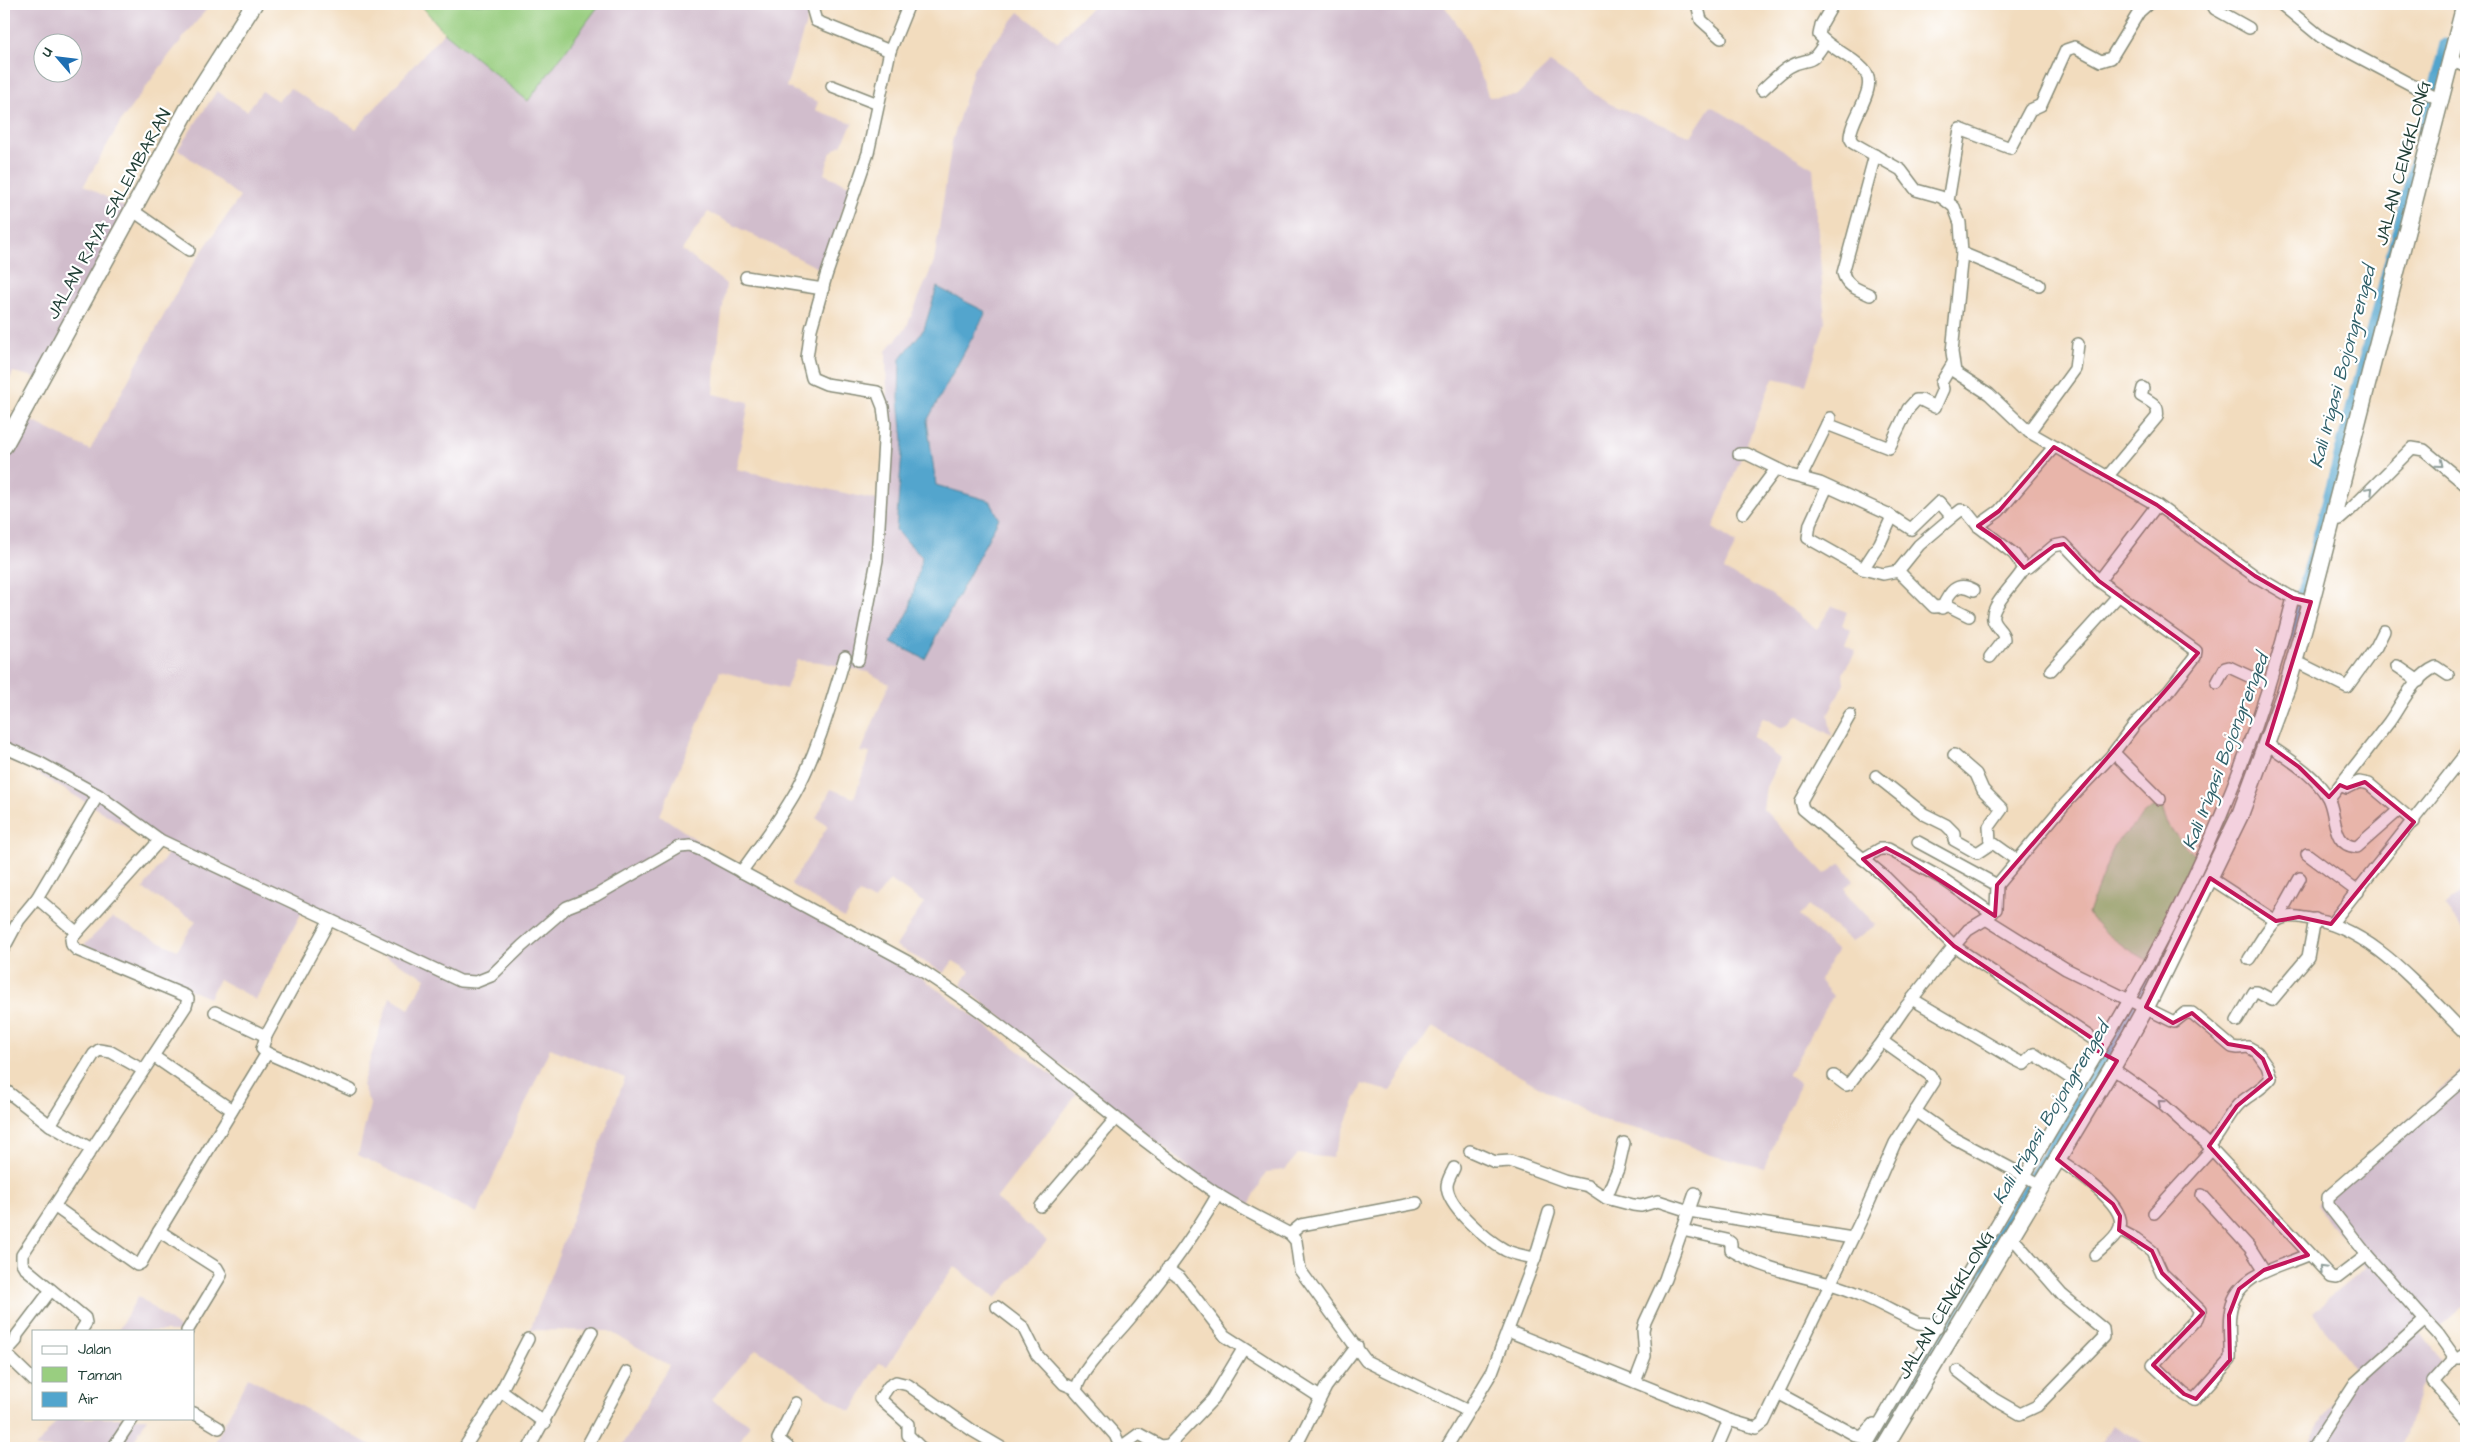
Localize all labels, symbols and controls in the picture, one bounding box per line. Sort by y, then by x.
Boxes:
north arrow [32,32,82,82]
text: U [37,44,58,61]
street label: JALAN CENGKLONG [2369,77,2437,248]
street label: JALAN RAYA SALEMBARAN [41,104,177,324]
water label: Kali Irigasi Bojongrenged [2303,259,2384,471]
one-way arrow [2434,458,2443,466]
one-way arrow [2364,486,2373,495]
water label: Kali Irigasi Bojongrenged [2176,646,2277,854]
water label: Kali Irigasi Bojongrenged [1986,1013,2118,1209]
one-way arrow [2158,1101,2167,1109]
one-way arrow [2272,1215,2281,1224]
street label: JALAN CENGKLONG [1892,1225,2001,1384]
one-way arrow [2319,1266,2328,1275]
legend [32,1330,195,1420]
text: Jalan [78,1339,112,1360]
text: Taman [78,1365,122,1386]
text: Air [78,1389,98,1410]

